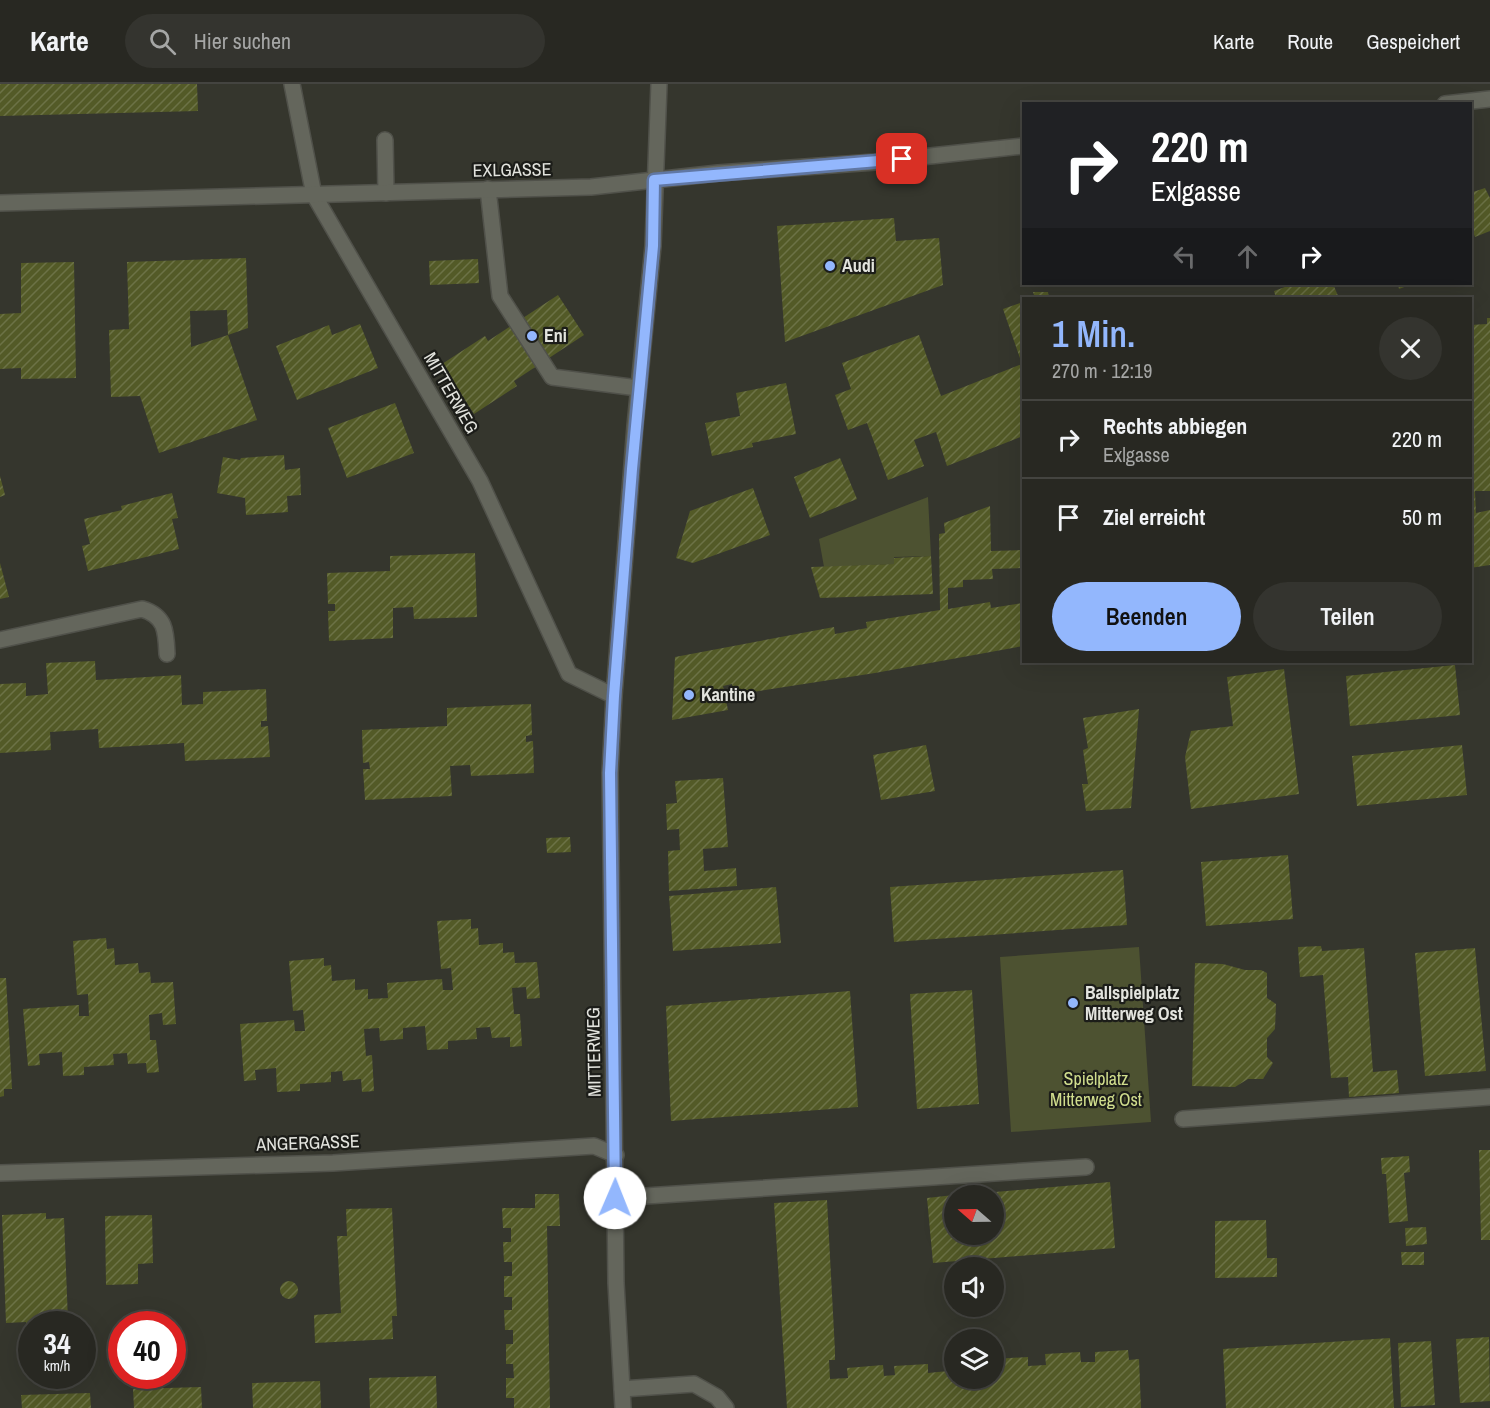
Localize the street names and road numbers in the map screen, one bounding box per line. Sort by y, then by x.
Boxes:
street label: EXLGASSE [472,156,552,183]
street label: MITTERWEG [418,348,485,438]
street label: MITTERWEG [580,1007,607,1097]
street label: ANGERGASSE [255,1128,360,1157]

